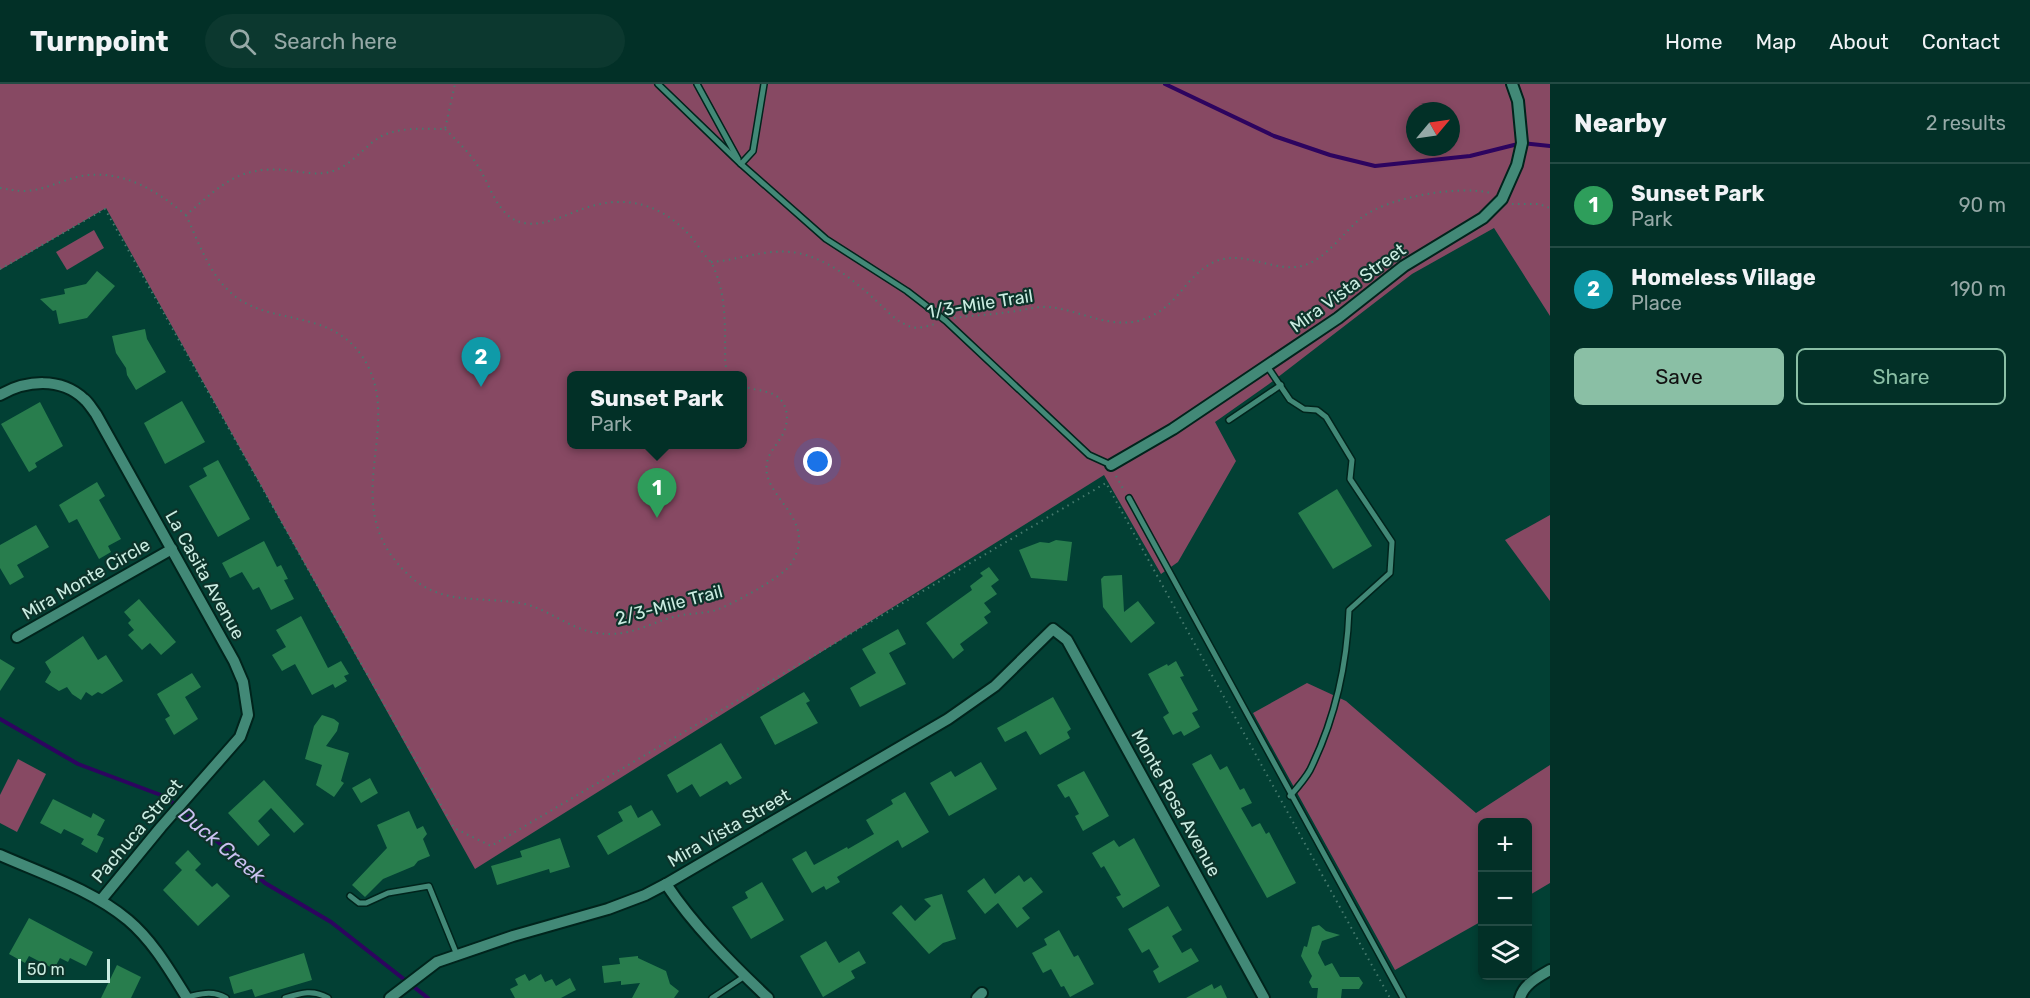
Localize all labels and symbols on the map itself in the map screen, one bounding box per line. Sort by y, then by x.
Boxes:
north arrow [1406,102,1460,156]
street label: Mira Vista Street [1286,239,1410,337]
street label: 1/3-Mile Trail [925,285,1035,323]
pin: 2 [462,338,500,387]
your location [803,447,832,476]
pin: 1 [638,468,676,518]
street label: La Casita Avenue [160,507,250,643]
street label: Mira Monte Circle [18,533,154,625]
street label: 2/3-Mile Trail [613,580,725,630]
street label: Monte Rosa Avenue [1126,725,1226,881]
street label: Pachuca Street [87,774,187,888]
street label: Mira Vista Street [664,784,794,872]
water label: Duck Creek [174,802,271,888]
scale bar [18,956,110,984]

